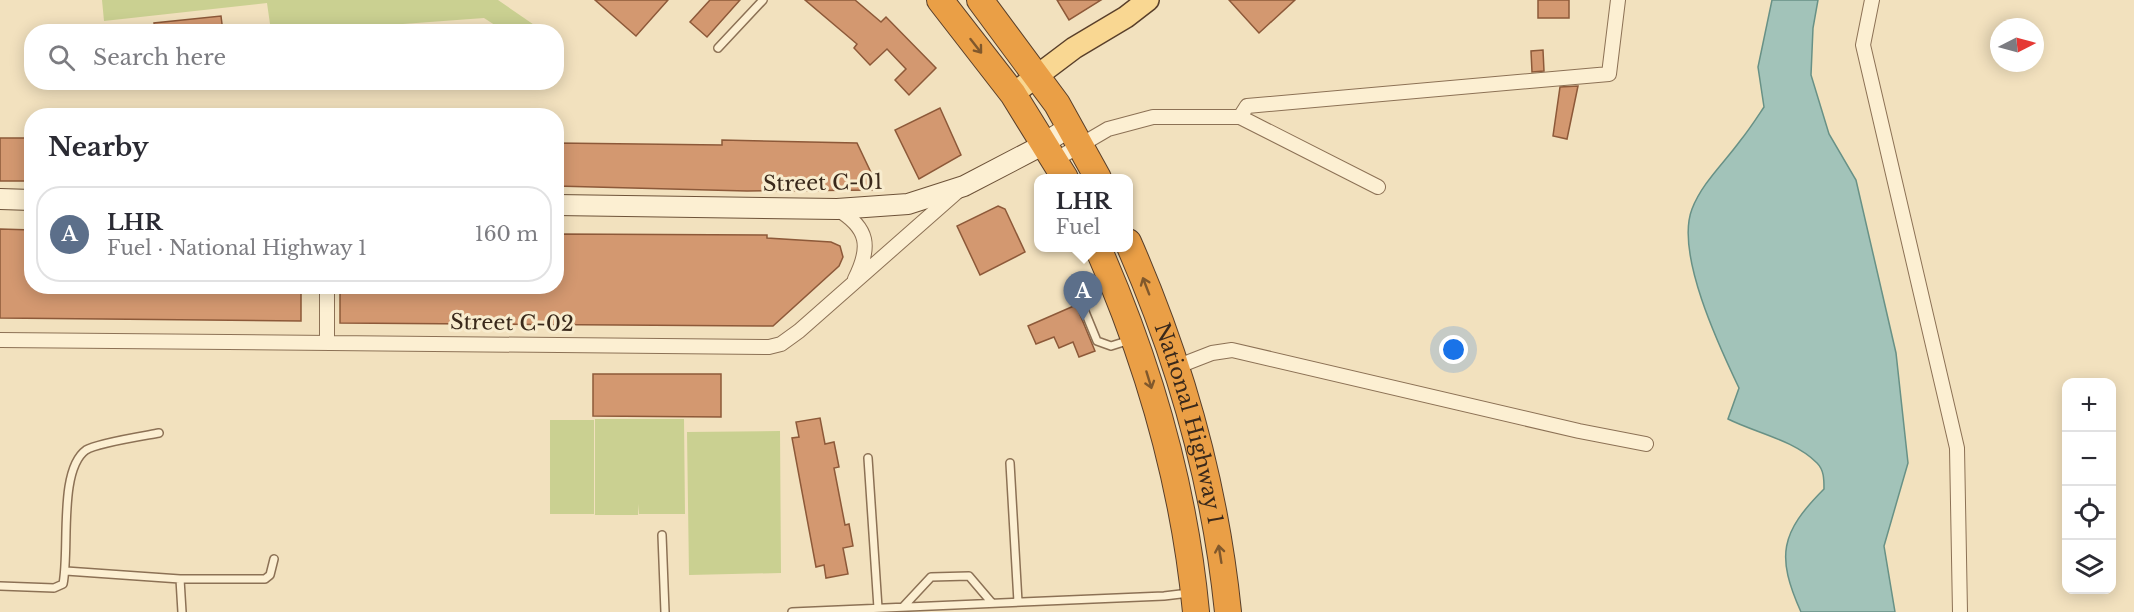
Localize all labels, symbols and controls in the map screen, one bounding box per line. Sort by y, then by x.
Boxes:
north arrow [1990,18,2044,72]
search box [24,24,564,90]
one-way arrow [970,37,983,53]
icon: search [45,41,78,74]
text: Search here [93,44,226,71]
text: Nearby [48,131,149,163]
street label: Street C-01 [763,169,883,197]
popup [1034,174,1133,252]
text: LHR [1056,188,1111,215]
text: LHR [107,209,162,236]
text: Fuel [1056,215,1101,239]
text: A [61,222,78,246]
text: 160 m [475,222,538,246]
text: Fuel · National Highway 1 [107,236,367,260]
pin: A [1064,272,1102,321]
one-way arrow [1140,277,1151,296]
street label: Street C-02 [450,309,574,337]
street label: National Highway 1 [1149,319,1228,526]
your location [1439,335,1468,364]
one-way arrow [1144,370,1155,389]
map controls [2062,378,2116,594]
button: + [2062,378,2116,432]
button: − [2062,432,2116,486]
button: locate [2062,486,2116,540]
button: layers [2062,540,2116,594]
one-way arrow [1215,545,1226,564]

